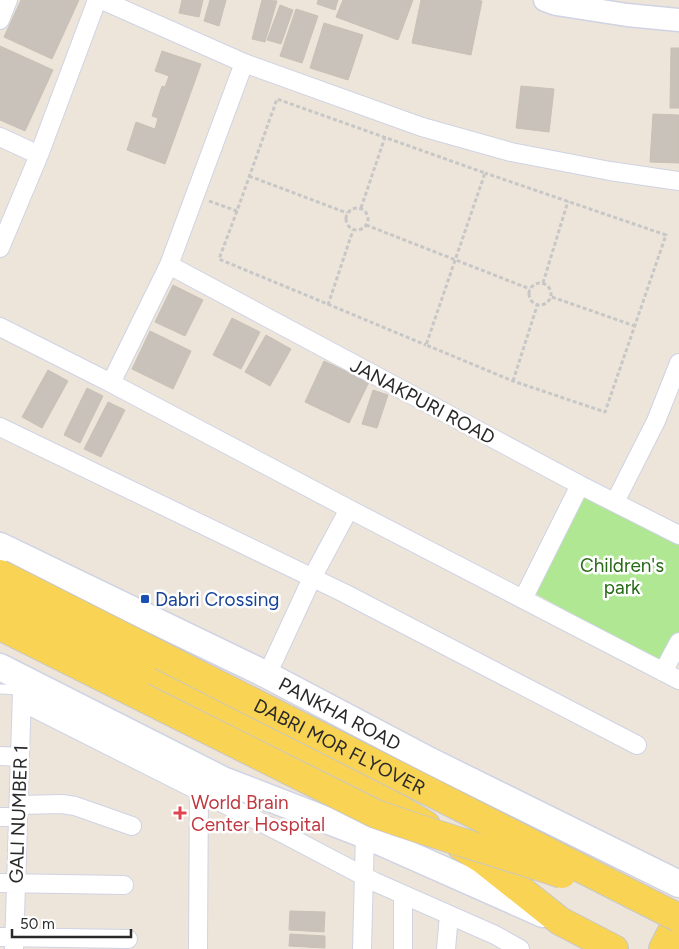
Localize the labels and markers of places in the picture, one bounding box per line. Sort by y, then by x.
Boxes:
place label: Dabri Crossing [155,588,279,611]
marker: Dabri Crossing [139,593,151,605]
place label: World Brain Center Hospital [191,791,325,836]
marker: World Brain Center Hospital [173,806,187,820]

